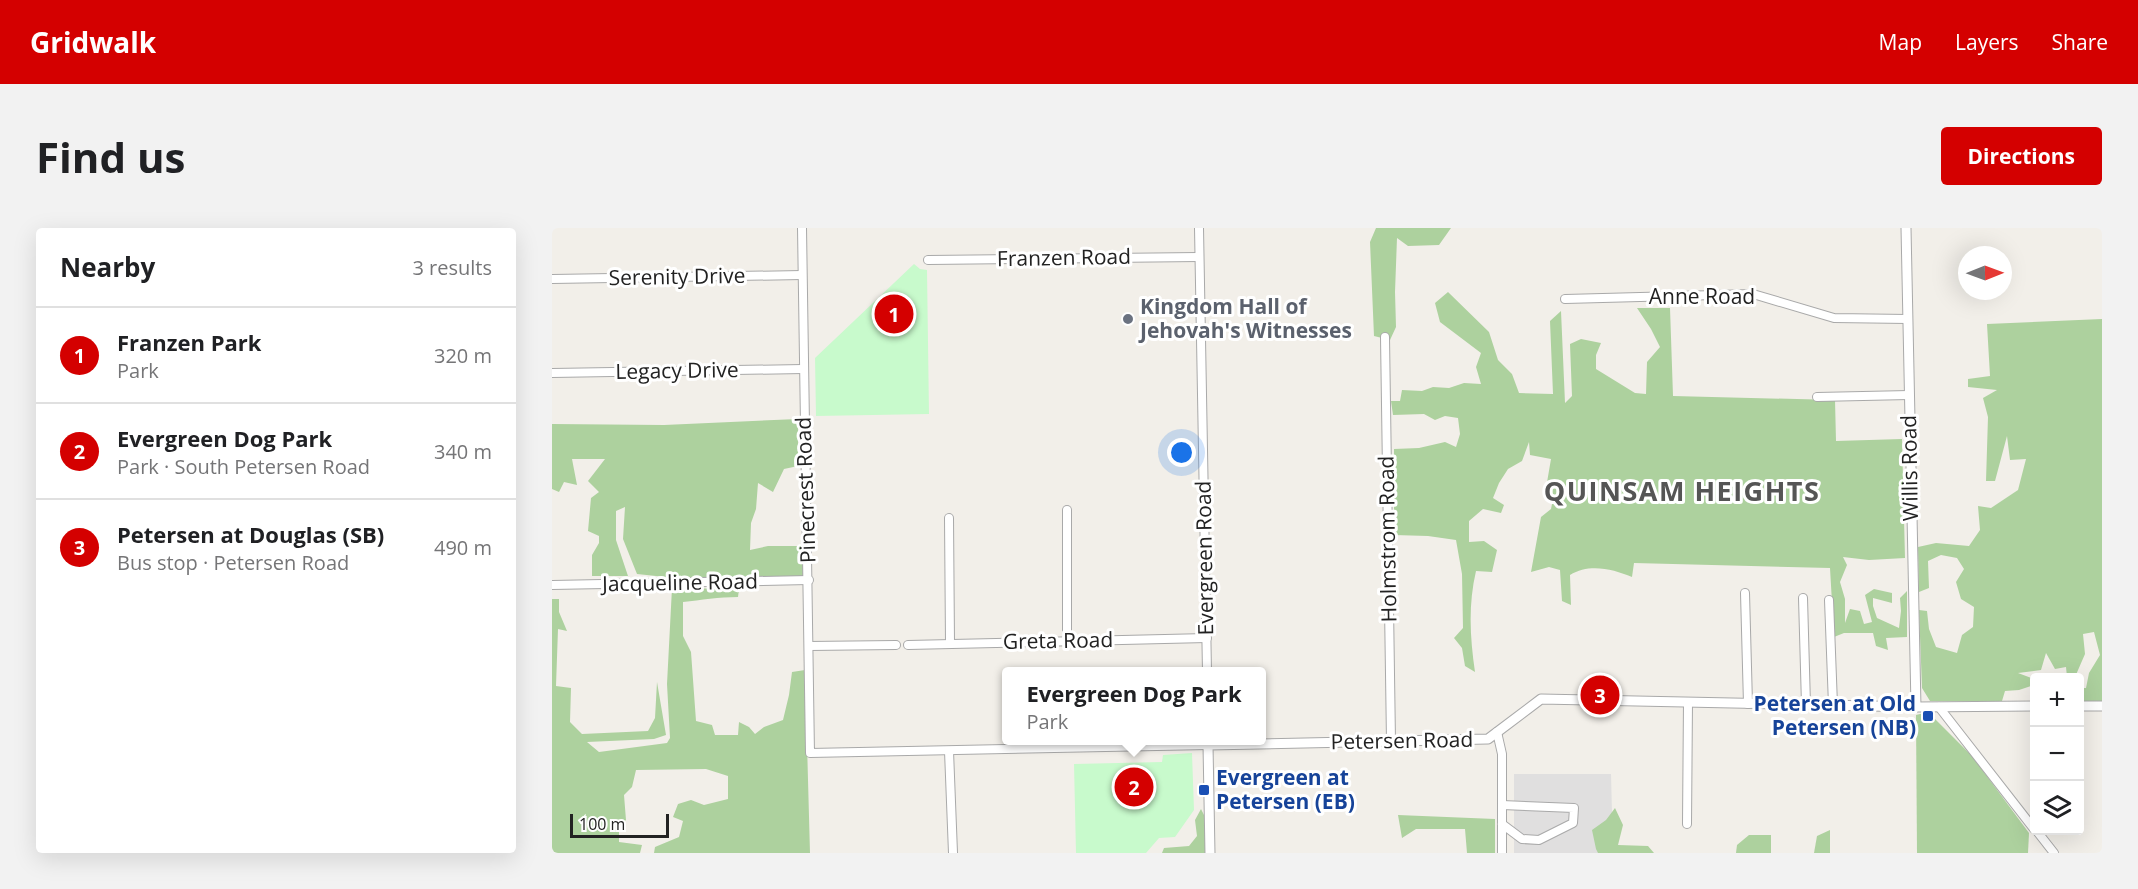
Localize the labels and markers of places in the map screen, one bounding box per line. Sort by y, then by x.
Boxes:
pin: 1 [874,292,914,337]
place label: Kingdom Hall of Jehovah's Witnesses [1138,292,1352,344]
marker: Kingdom Hall of Jehovah's Witnesses [1121,312,1135,326]
pin: 3 [1580,672,1620,718]
place label: Petersen at Old Petersen (NB) [1754,689,1916,741]
marker: Petersen at Old Petersen (NB) [1921,709,1935,723]
place label: Evergreen at Petersen (EB) [1216,763,1355,815]
pin: 2 [1114,764,1154,810]
marker: Evergreen at Petersen (EB) [1197,783,1211,797]

